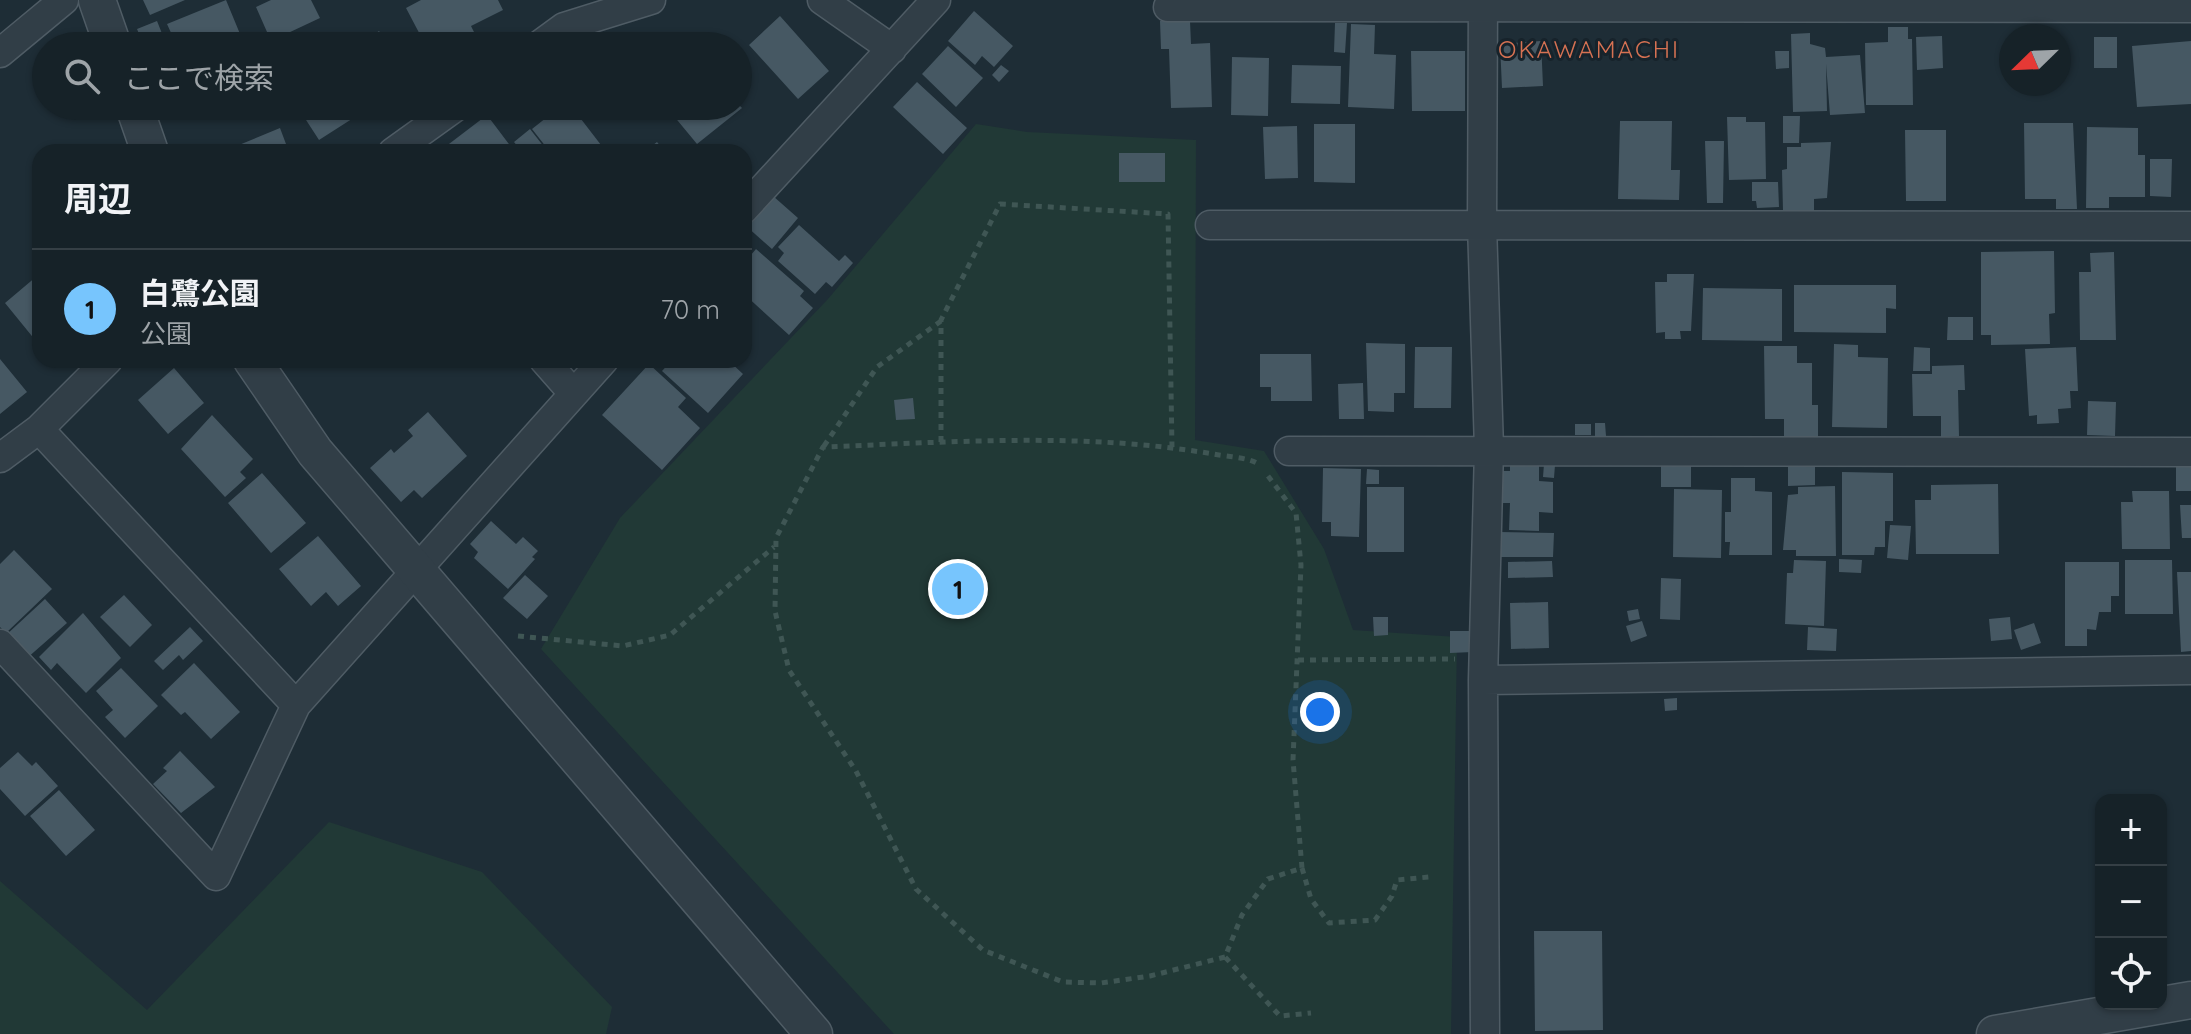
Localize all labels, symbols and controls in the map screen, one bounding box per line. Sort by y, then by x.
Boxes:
north arrow [1999,24,2071,96]
search box [32,32,752,120]
district label: OKAWAMACHI [1498,34,1680,64]
icon: search [60,54,104,98]
text: ここで検索 [124,59,274,97]
text: 周辺 [64,177,132,220]
text: 白鷺公園 [140,274,260,312]
text: 1 [85,293,95,326]
text: 70 m [660,293,720,326]
text: 公園 [140,317,192,350]
pin: 1 [932,559,984,619]
your location [1300,692,1340,732]
map controls [2095,794,2167,1010]
button: + [2095,794,2167,866]
button: − [2095,866,2167,938]
button: locate [2095,938,2167,1010]

